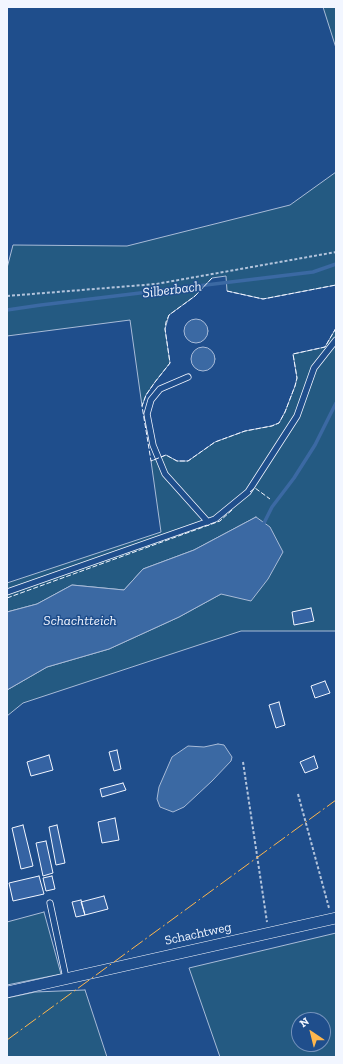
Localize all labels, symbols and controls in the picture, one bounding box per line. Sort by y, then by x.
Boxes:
water label: Silberbach [141,278,203,302]
water label: Schachtteich [43,613,117,629]
street label: Schachtweg [163,919,233,949]
north arrow [291,1012,331,1052]
text: N [297,1015,312,1030]

